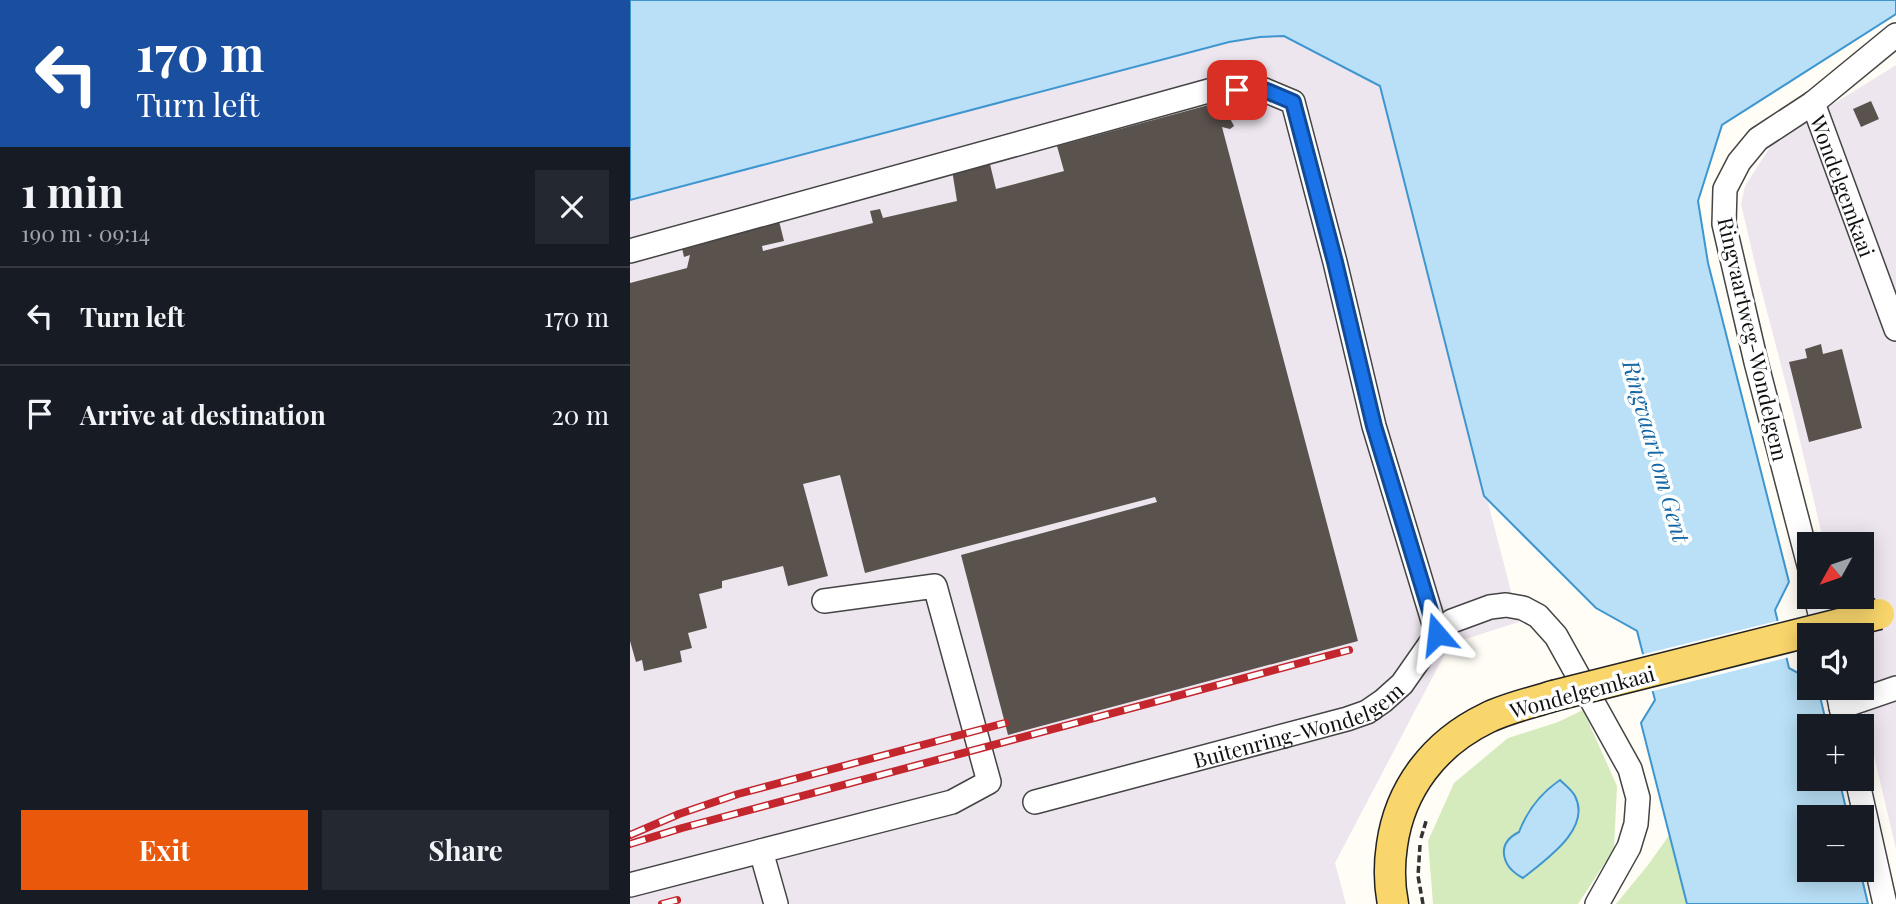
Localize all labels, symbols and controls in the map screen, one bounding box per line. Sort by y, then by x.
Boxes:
text: 170 m [136,19,264,84]
icon: left [21,28,112,119]
pin [1207,60,1267,120]
icon: arrive [1218,71,1256,109]
text: Turn left [136,82,260,125]
street label: Wondelgemkaai [1804,110,1882,260]
text: 1 min [21,163,124,219]
button: close [535,170,609,244]
street label: Ringvaartweg-Wondelgem [1712,214,1796,464]
text: 190 m · 09:14 [21,217,150,248]
icon: left [21,297,59,335]
text: Turn left [80,299,185,334]
text: 170 m [544,299,609,334]
water label: Ringvaart om Gent [1616,355,1698,547]
icon: arrive [21,395,59,433]
text: Arrive at destination [80,397,326,432]
text: 20 m [551,397,609,432]
north arrow [1797,532,1874,609]
map controls [1797,532,1874,882]
position arrow [1400,597,1474,671]
button: sound [1797,623,1874,700]
street label: Wondelgemkaai [1505,658,1658,724]
street label: Buitenring-Wondelgem [1190,675,1409,773]
button: + [1797,714,1874,791]
button: − [1797,805,1874,882]
button: Exit [21,810,308,890]
button: Share [322,810,609,890]

